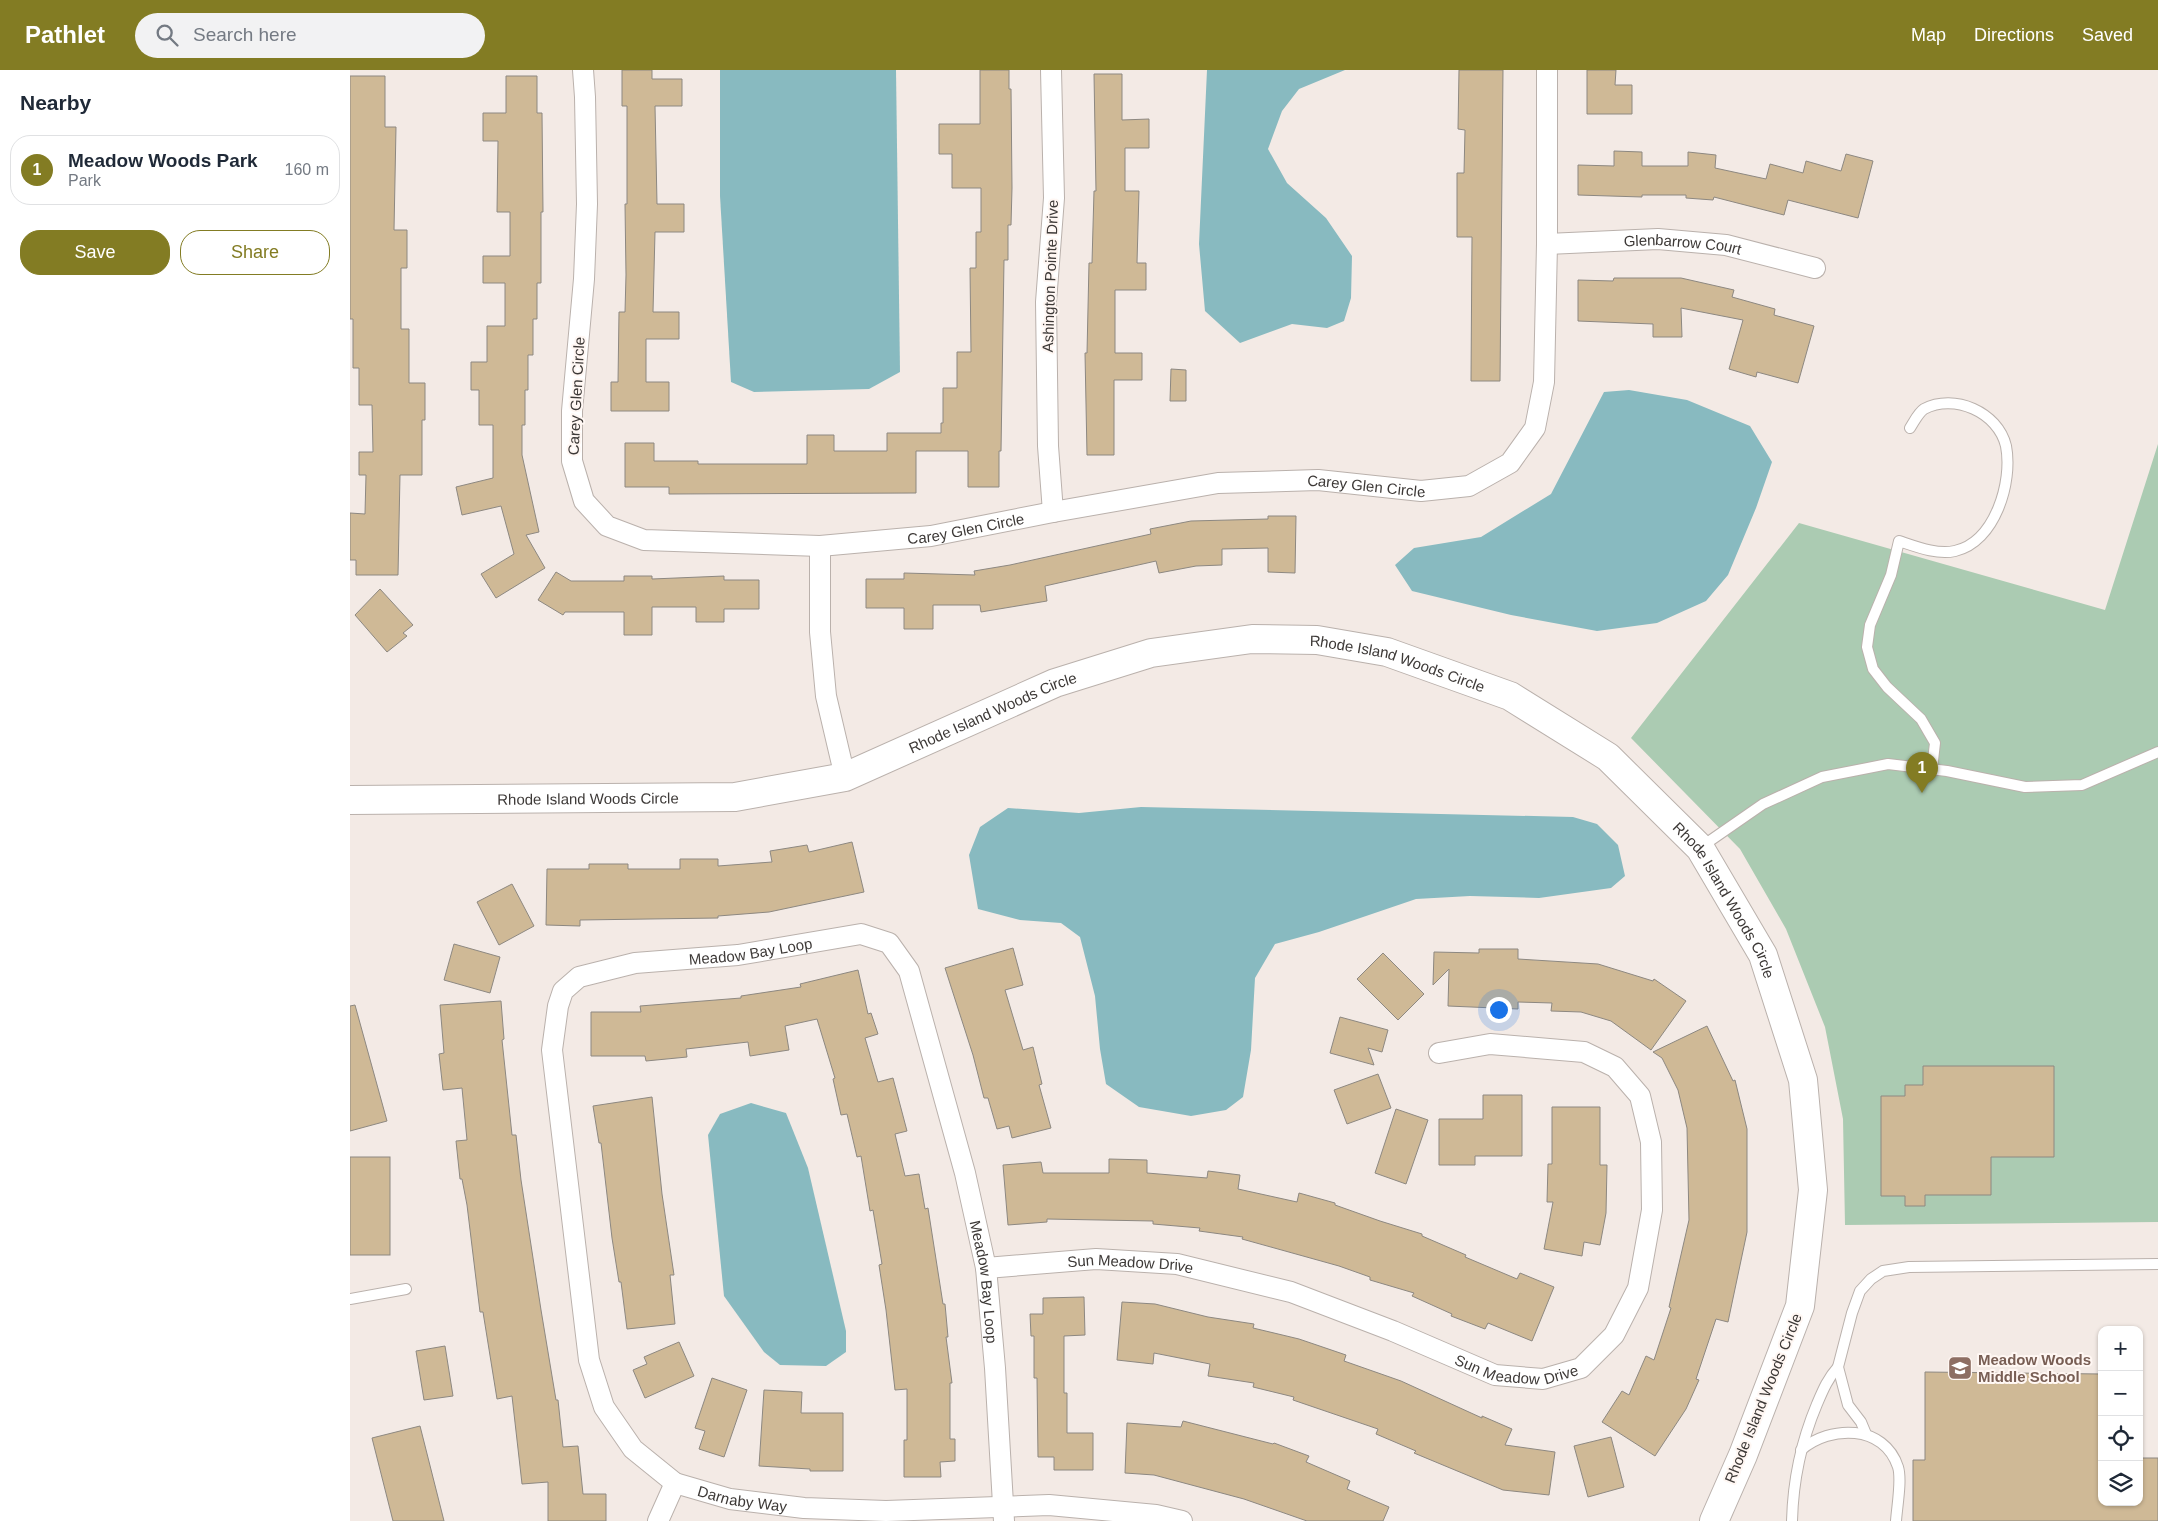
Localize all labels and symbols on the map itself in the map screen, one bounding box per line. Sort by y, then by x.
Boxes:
street label: Ashington Pointe Drive [1039,199,1061,353]
street label: Glenbarrow Court [1623,230,1744,257]
street label: Carey Glen Circle [564,336,588,456]
street label: Carey Glen Circle [1307,471,1426,500]
street label: Carey Glen Circle [907,509,1026,547]
street label: Rhode Island Woods Circle [1310,631,1487,695]
street label: Rhode Island Woods Circle [906,668,1078,756]
pin: 1 [1906,752,1938,793]
street label: Rhode Island Woods Circle [497,789,679,807]
street label: Rhode Island Woods Circle [1670,818,1778,980]
street label: Meadow Bay Loop [688,934,813,967]
your location [1486,997,1512,1023]
street label: Meadow Bay Loop [967,1219,1001,1344]
street label: Sun Meadow Drive [1067,1250,1195,1276]
street label: Rhode Island Woods Circle [1721,1311,1805,1485]
street label: Sun Meadow Drive [1453,1350,1580,1388]
place label: Meadow Woods Middle School [1978,1351,2091,1385]
school or university icon: Meadow Woods Middle School [1947,1355,1973,1381]
street label: Darnaby Way [696,1482,788,1514]

